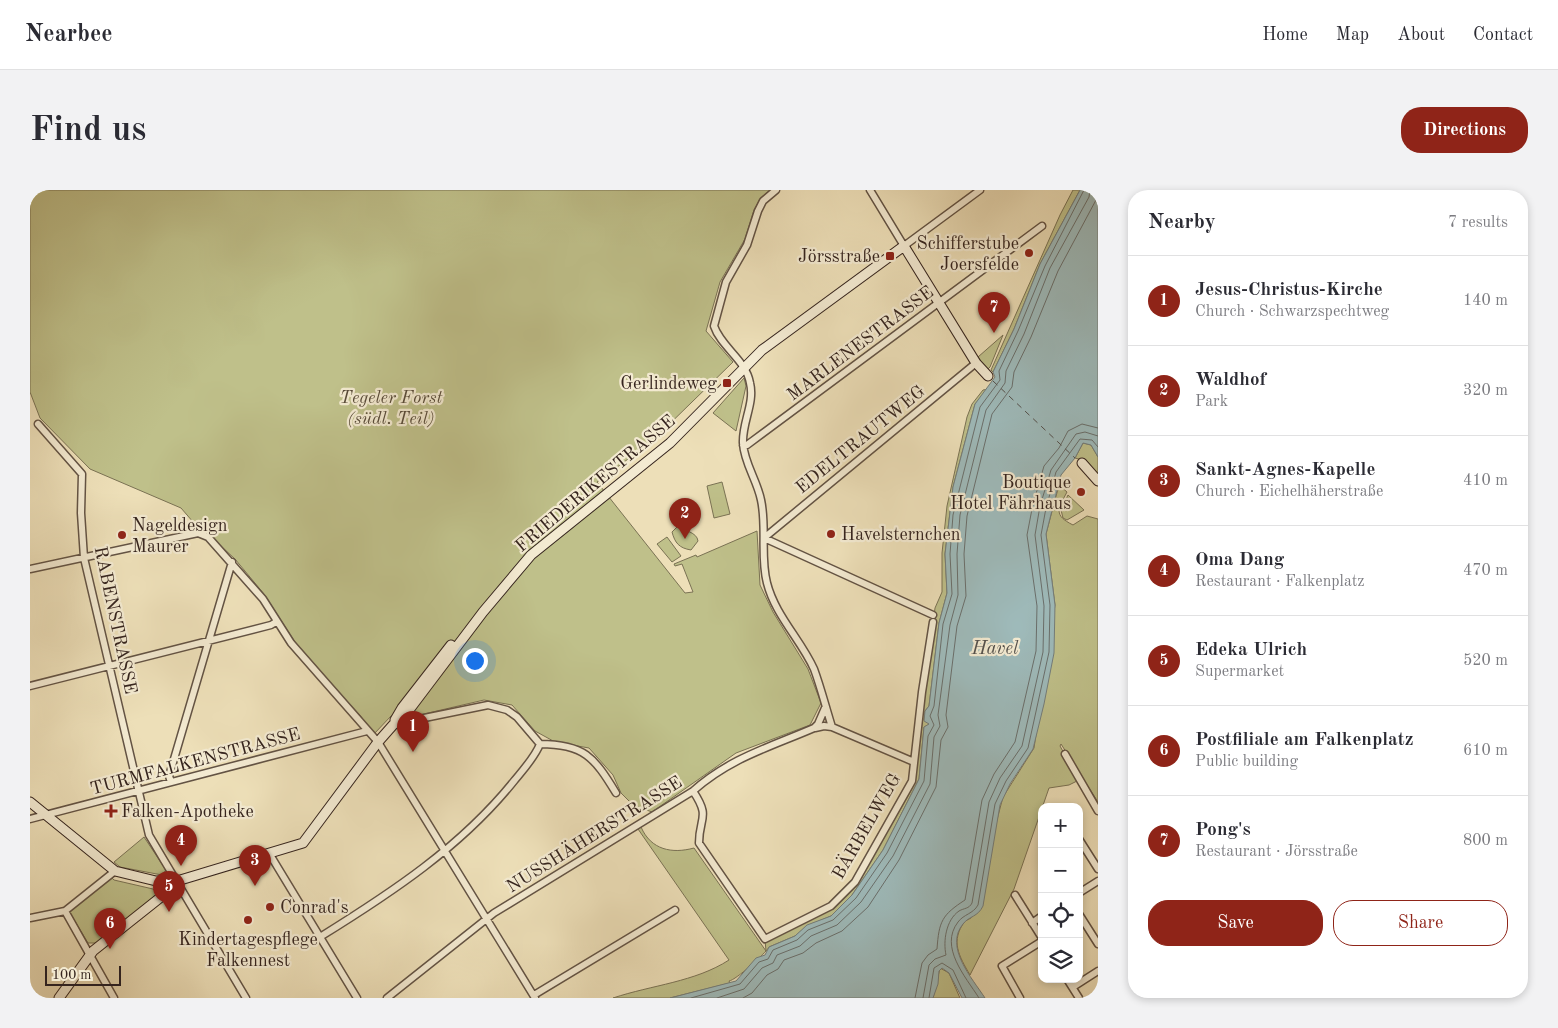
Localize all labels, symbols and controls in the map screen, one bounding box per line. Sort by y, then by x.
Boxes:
text: Nearbee [25,23,113,47]
text: Home [1262,26,1308,44]
text: Map [1336,26,1369,44]
text: About [1397,26,1445,44]
text: Contact [1473,26,1533,44]
button: Directions [1401,107,1528,153]
text: Find us [30,113,146,148]
text: Nearby [1148,212,1216,233]
text: 7 results [1448,215,1508,231]
place label: Schifferstube Joersfelde [917,235,1019,274]
marker: Schifferstube Joersfelde [1023,247,1035,259]
place label: Jörsstraße [798,248,880,266]
marker: Jörsstraße [884,250,896,262]
text: Jesus-Christus-Kirche [1195,281,1383,300]
street label: MARLENESTRASSE [784,283,937,405]
pin: 7 [978,292,1010,333]
text: 1 [1159,293,1169,309]
text: 140 m [1463,293,1508,309]
text: Church · Schwarzspechtweg [1195,304,1389,320]
text: Waldhof [1195,371,1266,390]
place label: Gerlindeweg [620,375,717,393]
marker: Gerlindeweg [721,377,733,389]
street label: EDELTRAUTWEG [793,382,929,497]
text: 2 [1159,383,1169,399]
text: 320 m [1463,383,1508,399]
park label: Tegeler Forst (südl. Teil) [340,389,443,428]
text: Park [1195,394,1228,410]
street label: FRIEDERIKESTRASSE [512,412,679,556]
text: Sankt-Agnes-Kapelle [1195,461,1375,480]
text: 3 [1159,473,1169,489]
text: 410 m [1463,473,1508,489]
place label: Boutique Hotel Fährhaus [950,474,1071,513]
text: Church · Eichelhäherstraße [1195,484,1383,500]
marker: Boutique Hotel Fährhaus [1075,486,1087,498]
pin: 2 [669,498,701,539]
place label: Nageldesign Maurer [132,517,228,556]
place label: Havelsternchen [841,526,961,544]
marker: Havelsternchen [825,528,837,540]
marker: Nageldesign Maurer [116,529,128,541]
street label: RABENSTRASSE [91,545,139,696]
text: Oma Dang [1195,551,1284,570]
text: 4 [1159,563,1169,579]
text: 470 m [1463,563,1508,579]
text: Restaurant · Falkenplatz [1195,574,1364,590]
water label: Havel [970,640,1019,659]
text: Edeka Ulrich [1195,641,1307,660]
your location [462,648,488,674]
text: 5 [1159,653,1169,669]
text: 520 m [1463,653,1508,669]
text: Supermarket [1195,664,1284,680]
pin: 1 [397,711,429,752]
street label: TURMFALKENSTRASSE [88,725,302,799]
text: Postfiliale am Falkenplatz [1195,731,1413,750]
text: 6 [1159,743,1169,759]
text: 610 m [1463,743,1508,759]
text: Public building [1195,754,1298,770]
street label: BÄRBELWEG [827,769,904,882]
street label: NUSSHÄHERSTRASSE [502,771,685,896]
place label: Falken-Apotheke [121,803,254,821]
map controls [1038,803,1083,983]
button: + [1038,803,1083,848]
marker: Falken-Apotheke [105,805,117,817]
text: Pong's [1195,821,1251,840]
pin: 4 [165,825,197,866]
text: 7 [1159,833,1169,849]
text: 800 m [1463,833,1508,849]
text: Restaurant · Jörsstraße [1195,844,1358,860]
pin: 3 [239,845,271,886]
button: − [1038,848,1083,893]
pin: 5 [153,871,185,912]
button: locate [1038,893,1083,938]
place label: Conrad's [280,899,349,917]
button: Save [1148,900,1323,946]
button: Share [1333,900,1508,946]
marker: Conrad's [264,901,276,913]
pin: 6 [94,908,126,949]
marker: Kindertagespflege Falkennest [242,914,254,926]
place label: Kindertagespflege Falkennest [178,931,318,970]
button: layers [1038,938,1083,983]
scale bar [45,963,121,986]
text: 100 m [52,968,91,982]

